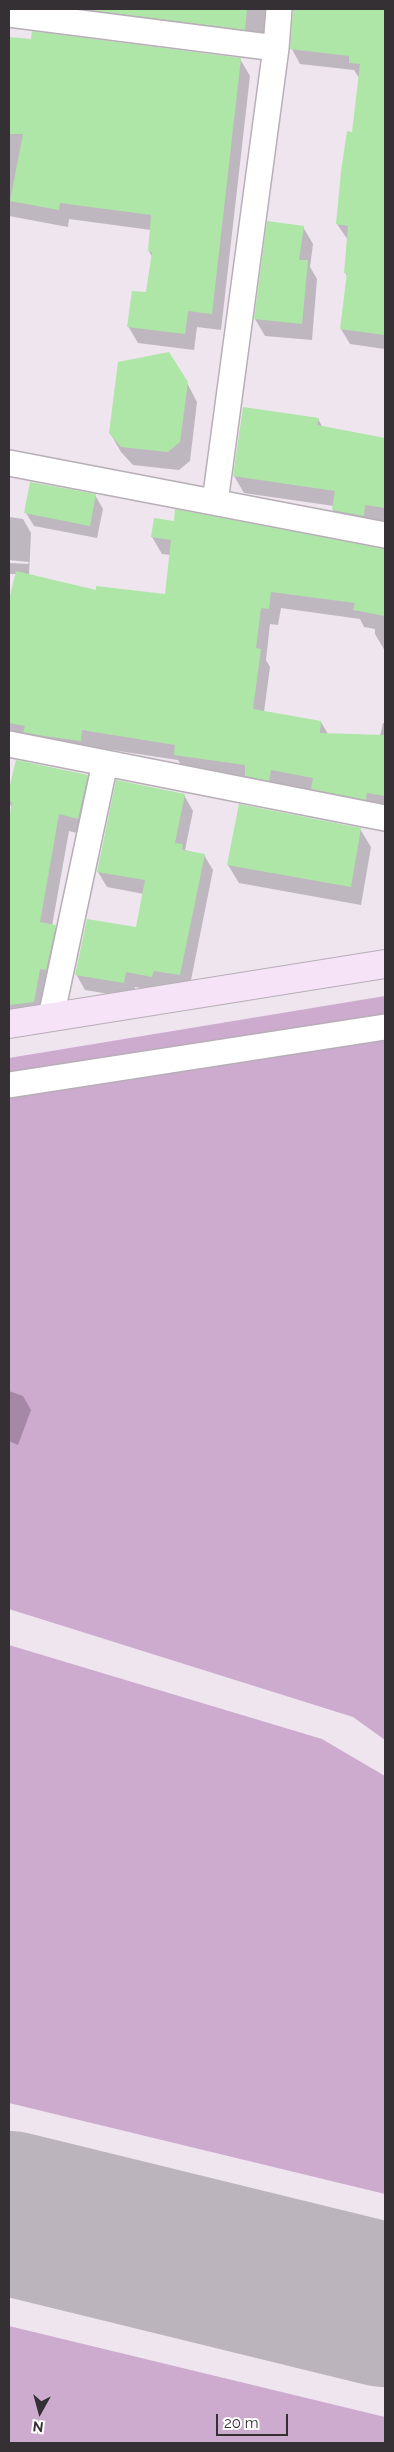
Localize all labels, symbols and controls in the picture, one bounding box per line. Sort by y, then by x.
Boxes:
north arrow [15,2387,65,2437]
scale bar [219,2404,292,2436]
text: 20 m [224,2414,259,2432]
text: N [32,2418,44,2435]

